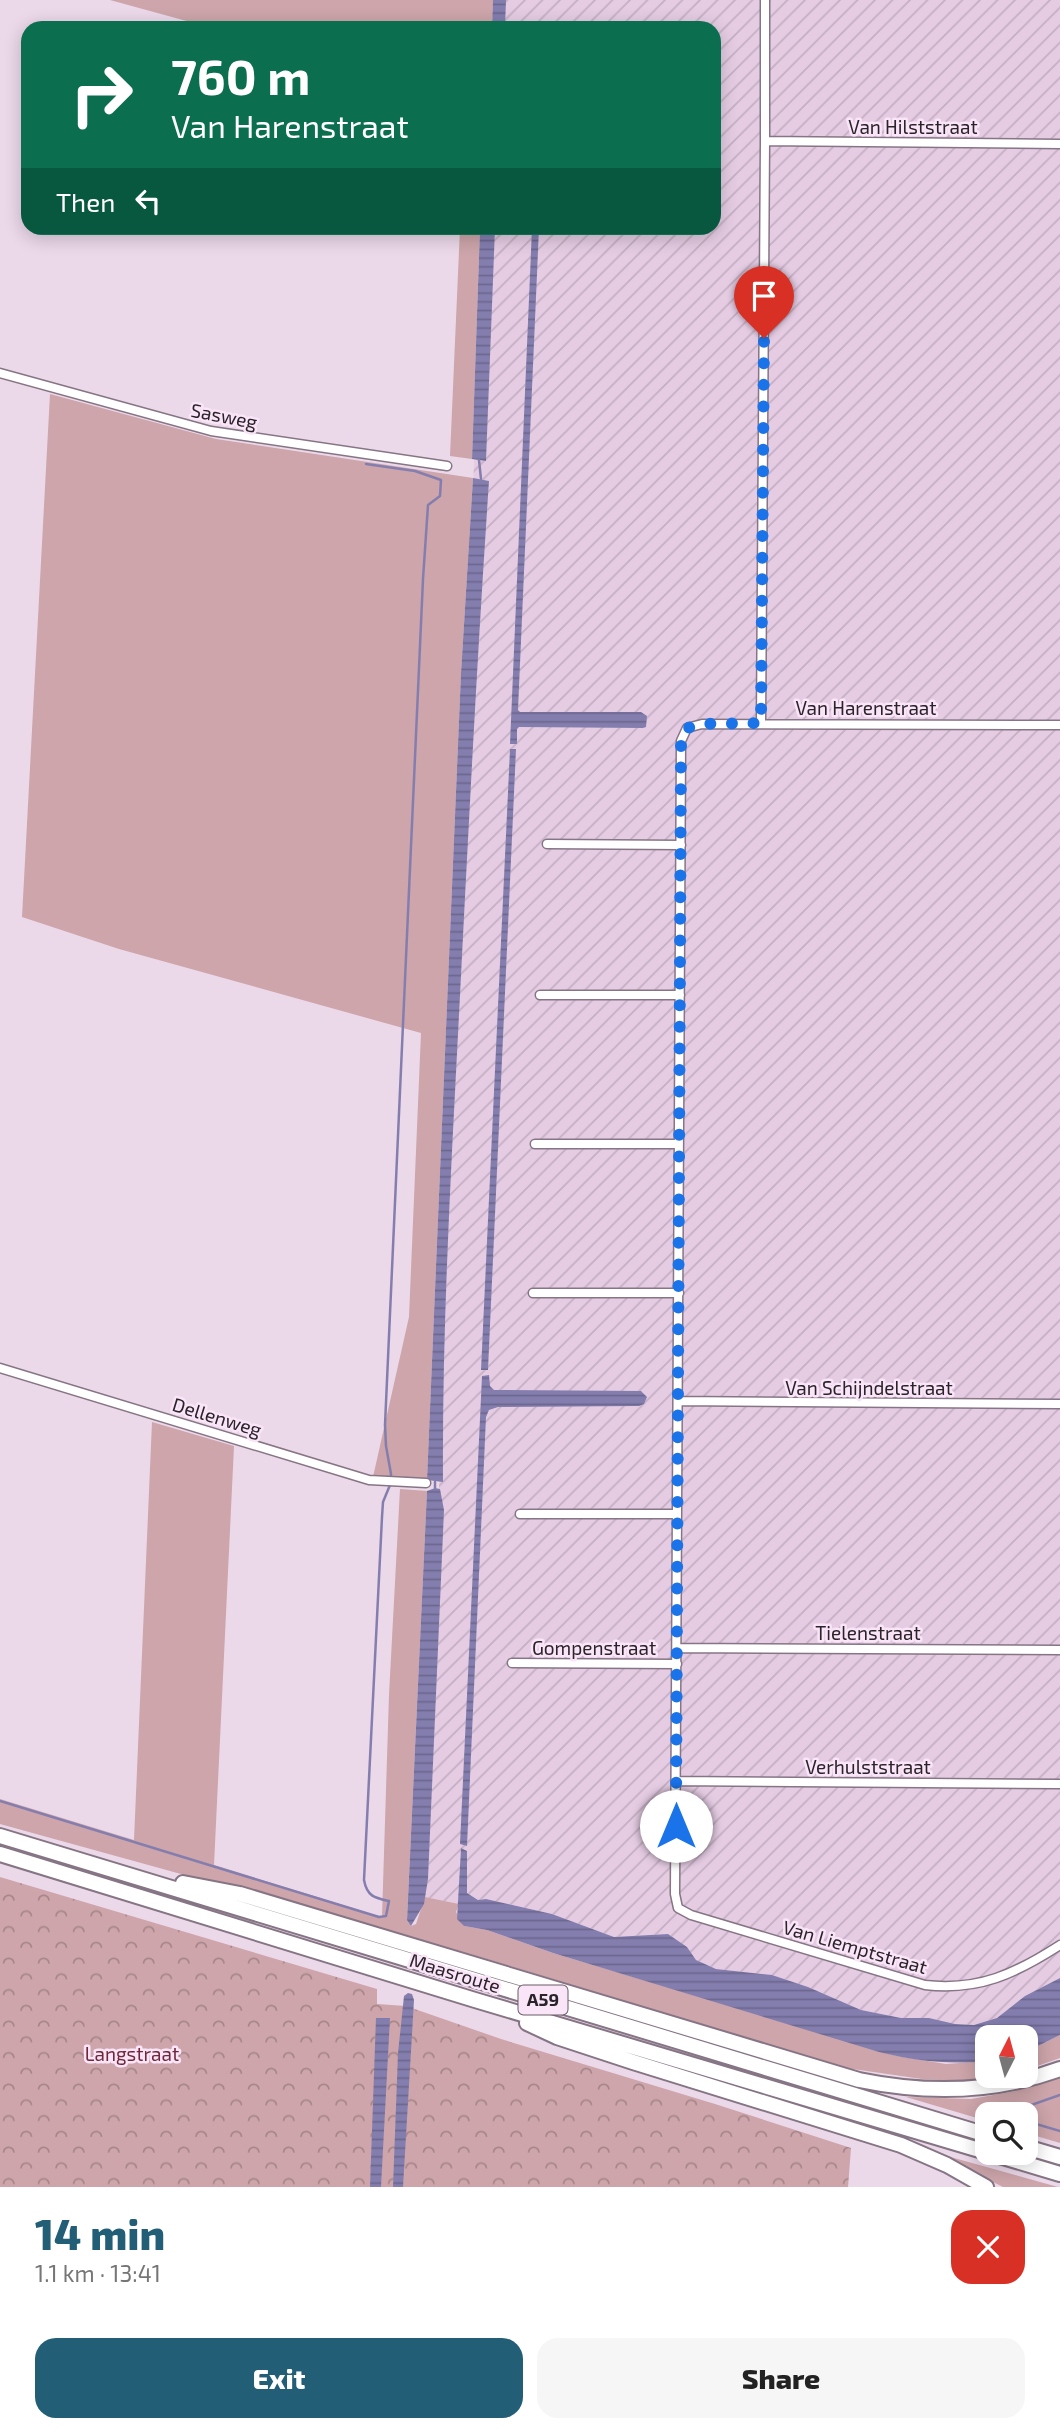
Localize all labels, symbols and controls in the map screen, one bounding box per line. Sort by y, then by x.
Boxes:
text: 760 m [171,46,310,105]
icon: right [56,49,147,140]
text: Van Harenstraat [171,106,409,144]
street label: Van Hilststraat [848,115,978,138]
icon: left [129,182,167,220]
text: Then [56,186,115,217]
pin [734,266,794,338]
icon: arrive [745,277,783,315]
street label: Sasweg [189,398,260,433]
street label: Van Harenstraat [795,696,937,719]
street label: Van Schijndelstraat [785,1376,953,1399]
street label: Dellenweg [170,1392,265,1441]
street label: Tielenstraat [815,1621,921,1644]
street label: Gompenstraat [532,1636,656,1659]
street label: Verhulststraat [805,1755,931,1778]
position arrow [639,1789,713,1863]
street label: Van Liemptstraat [780,1915,930,1978]
street label: Maasroute [407,1948,503,1997]
road number: A59 [518,1986,568,2014]
north arrow [975,2025,1038,2088]
map controls [975,2025,1038,2165]
park label: Langstraat [85,2042,179,2065]
button: search [975,2102,1038,2165]
text: 14 min [35,2208,165,2258]
button: close [951,2210,1025,2284]
text: 1.1 km · 13:41 [35,2259,161,2287]
button: Exit [35,2338,523,2418]
button: Share [537,2338,1025,2418]

